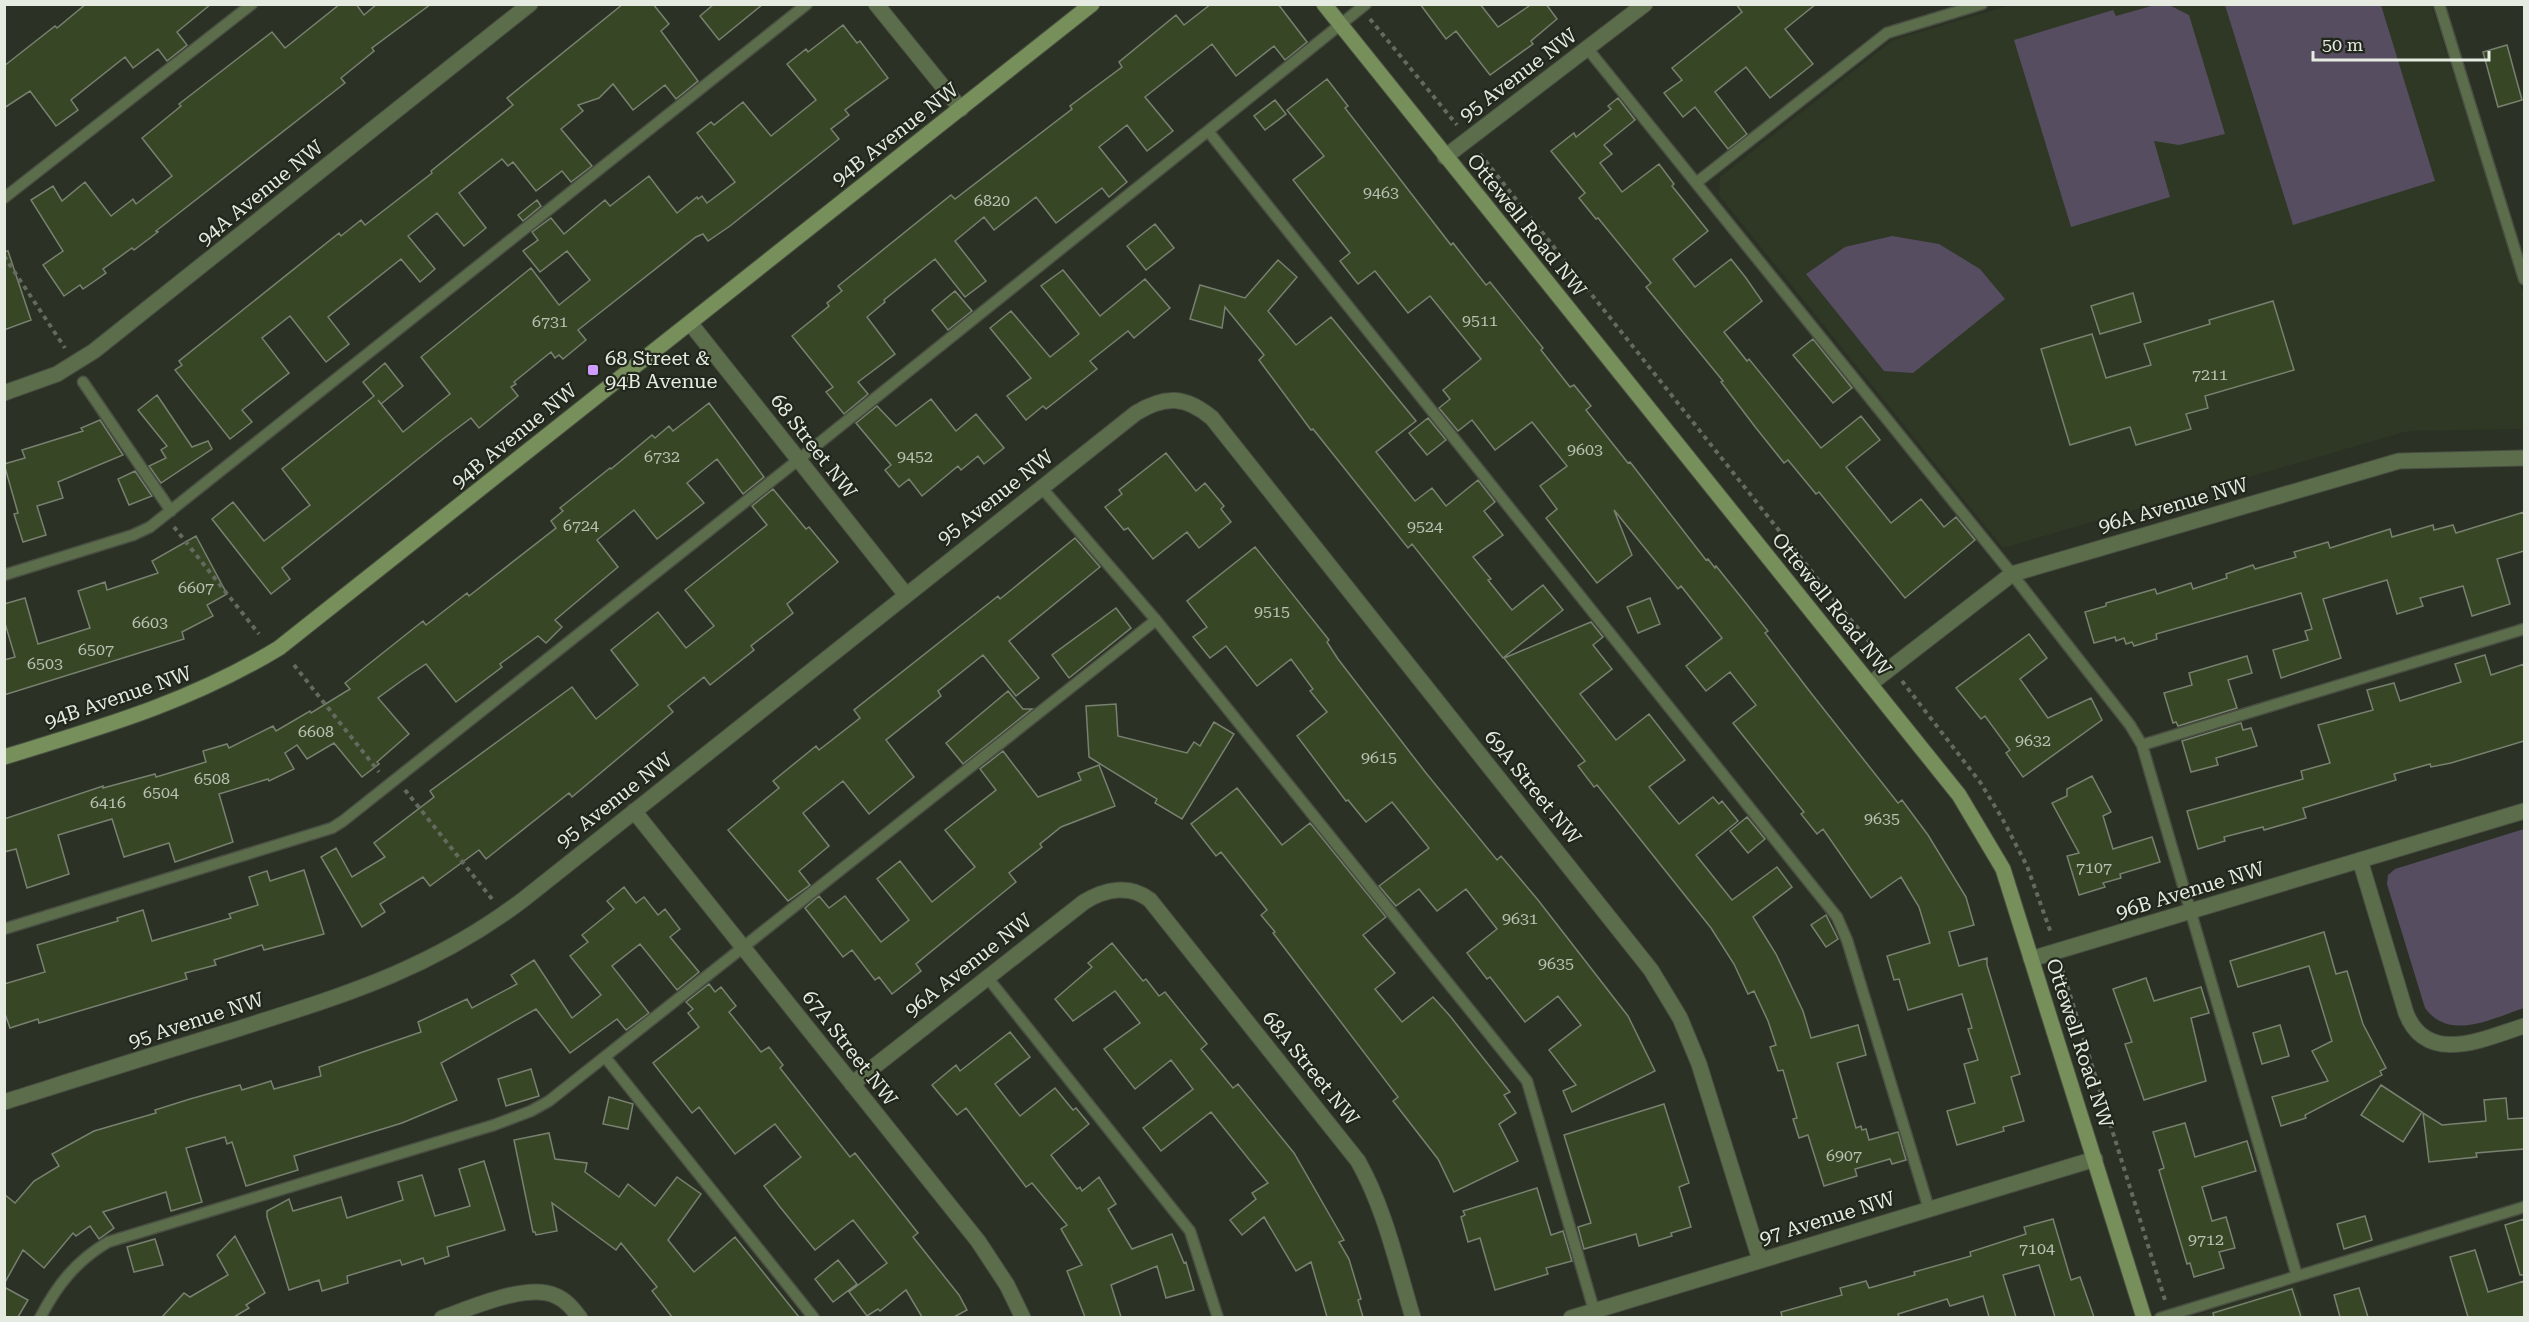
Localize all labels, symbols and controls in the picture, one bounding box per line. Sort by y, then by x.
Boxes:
street label: 95 Avenue NW [1455,23,1582,127]
scale bar [2313,24,2488,62]
text: 50 m [2322,34,2363,55]
street label: 94B Avenue NW [827,77,964,191]
street label: 94A Avenue NW [192,135,328,251]
street label: Ottewell Road NW [1462,149,1592,302]
house number: 9463 [1363,183,1399,202]
house number: 6820 [974,191,1010,210]
house number: 9511 [1462,311,1498,330]
house number: 6731 [532,312,568,331]
place label: 68 Street & 94B Avenue [605,346,718,393]
marker: 68 Street & 94B Avenue [586,363,600,377]
house number: 7211 [2192,365,2228,384]
street label: 94B Avenue NW [447,378,582,494]
street label: 68 Street NW [766,389,863,504]
house number: 9603 [1567,440,1603,459]
street label: 95 Avenue NW [932,444,1058,550]
house number: 6732 [644,447,680,466]
house number: 9452 [897,447,933,466]
street label: 96A Avenue NW [2095,472,2251,538]
house number: 6724 [563,516,599,535]
house number: 9524 [1407,517,1443,536]
street label: Ottewell Road NW [1767,528,1897,681]
house number: 6607 [178,578,214,597]
house number: 9515 [1254,602,1290,621]
house number: 6603 [132,613,168,632]
house number: 6507 [78,640,114,659]
house number: 6503 [27,654,63,673]
street label: 94B Avenue NW [41,660,195,733]
house number: 6608 [298,722,334,741]
street label: 69A Street NW [1480,725,1587,850]
house number: 9632 [2015,731,2051,750]
street label: 95 Avenue NW [551,747,677,853]
house number: 9615 [1361,748,1397,767]
house number: 6508 [194,769,230,788]
house number: 6504 [143,783,179,802]
house number: 6416 [90,793,126,812]
house number: 9635 [1864,809,1900,828]
street label: 96B Avenue NW [2113,856,2268,924]
house number: 7107 [2076,858,2112,877]
street label: 96A Avenue NW [900,908,1037,1022]
house number: 9631 [1502,909,1538,928]
house number: 9635 [1538,954,1574,973]
street label: Ottewell Road NW [2041,955,2119,1131]
street label: 67A Street NW [797,985,903,1111]
street label: 95 Avenue NW [125,987,267,1053]
street label: 68A Street NW [1258,1006,1365,1131]
house number: 6907 [1826,1146,1862,1165]
street label: 97 Avenue NW [1756,1186,1898,1250]
house number: 9712 [2188,1230,2224,1249]
house number: 7104 [2019,1239,2055,1258]

